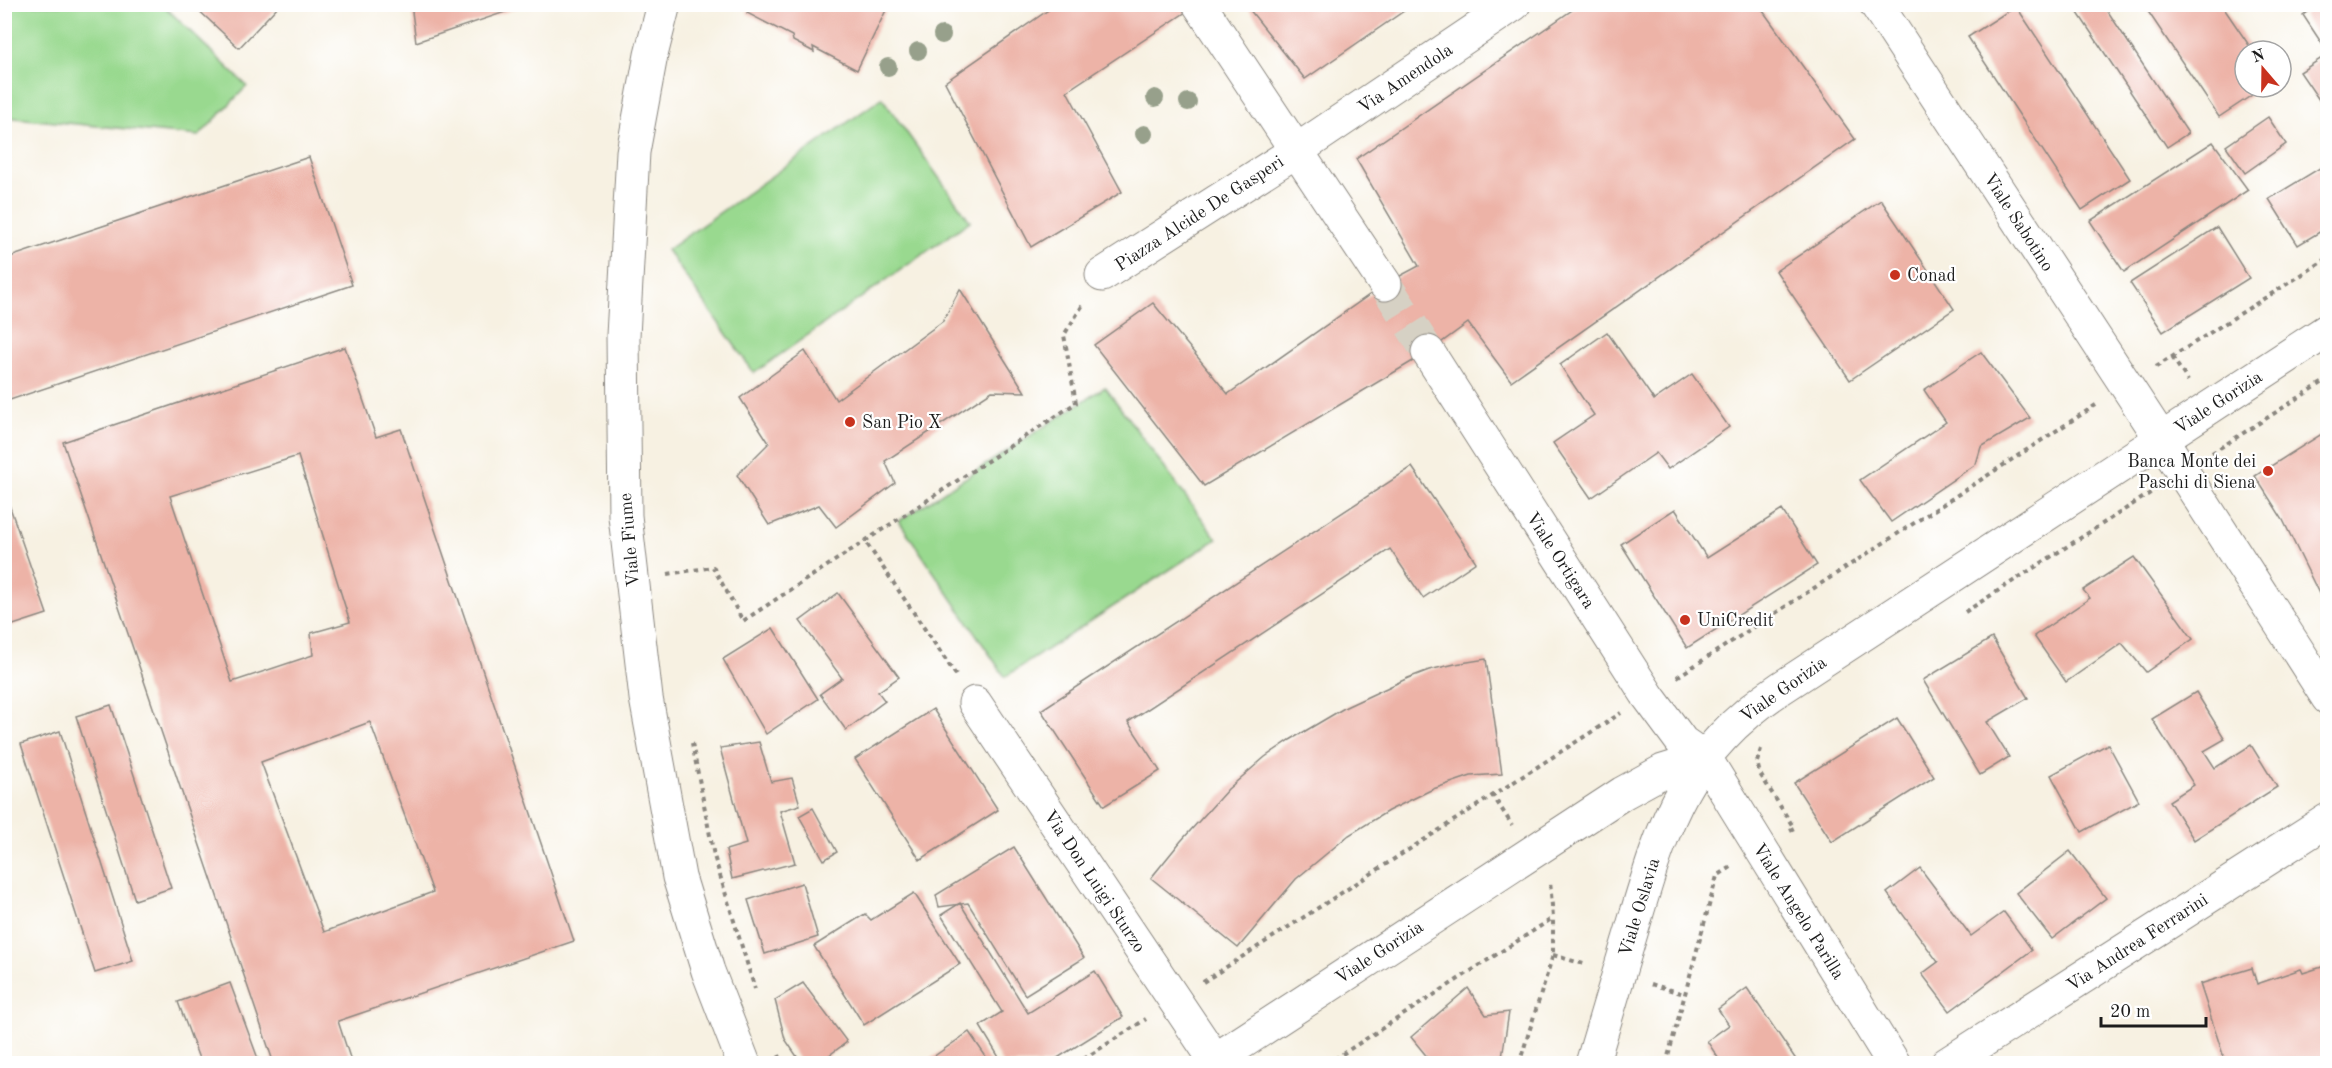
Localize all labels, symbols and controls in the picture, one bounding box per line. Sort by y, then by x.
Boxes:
north arrow [2233,39,2293,99]
street label: Via Amendola [1355,41,1456,117]
text: N [2250,47,2268,66]
street label: Piazza Alcide De Gasperi [1112,153,1287,275]
street label: Viale Sabotino [1980,170,2057,275]
place label: Conad [1907,267,1956,285]
marker: Conad [1888,268,1902,282]
street label: Viale Gorizia [2171,368,2266,438]
place label: San Pio X [862,414,942,432]
marker: San Pio X [843,415,857,429]
place label: Banca Monte dei Paschi di Siena [2127,453,2256,492]
marker: Banca Monte dei Paschi di Siena [2261,464,2275,478]
street label: Viale Fiume [617,492,643,588]
street label: Viale Ortigara [1522,509,1598,612]
place label: UniCredit [1697,612,1774,630]
marker: UniCredit [1678,613,1692,627]
street label: Viale Gorizia [1737,653,1830,726]
street label: Via Don Luigi Sturzo [1040,807,1148,956]
street label: Viale Angelo Parilla [1749,840,1847,983]
street label: Viale Oslavia [1616,856,1663,959]
street label: Via Andrea Ferrarini [2064,891,2211,995]
street label: Viale Gorizia [1332,918,1427,988]
scale bar [2101,990,2206,1028]
text: 20 m [2110,1003,2150,1021]

